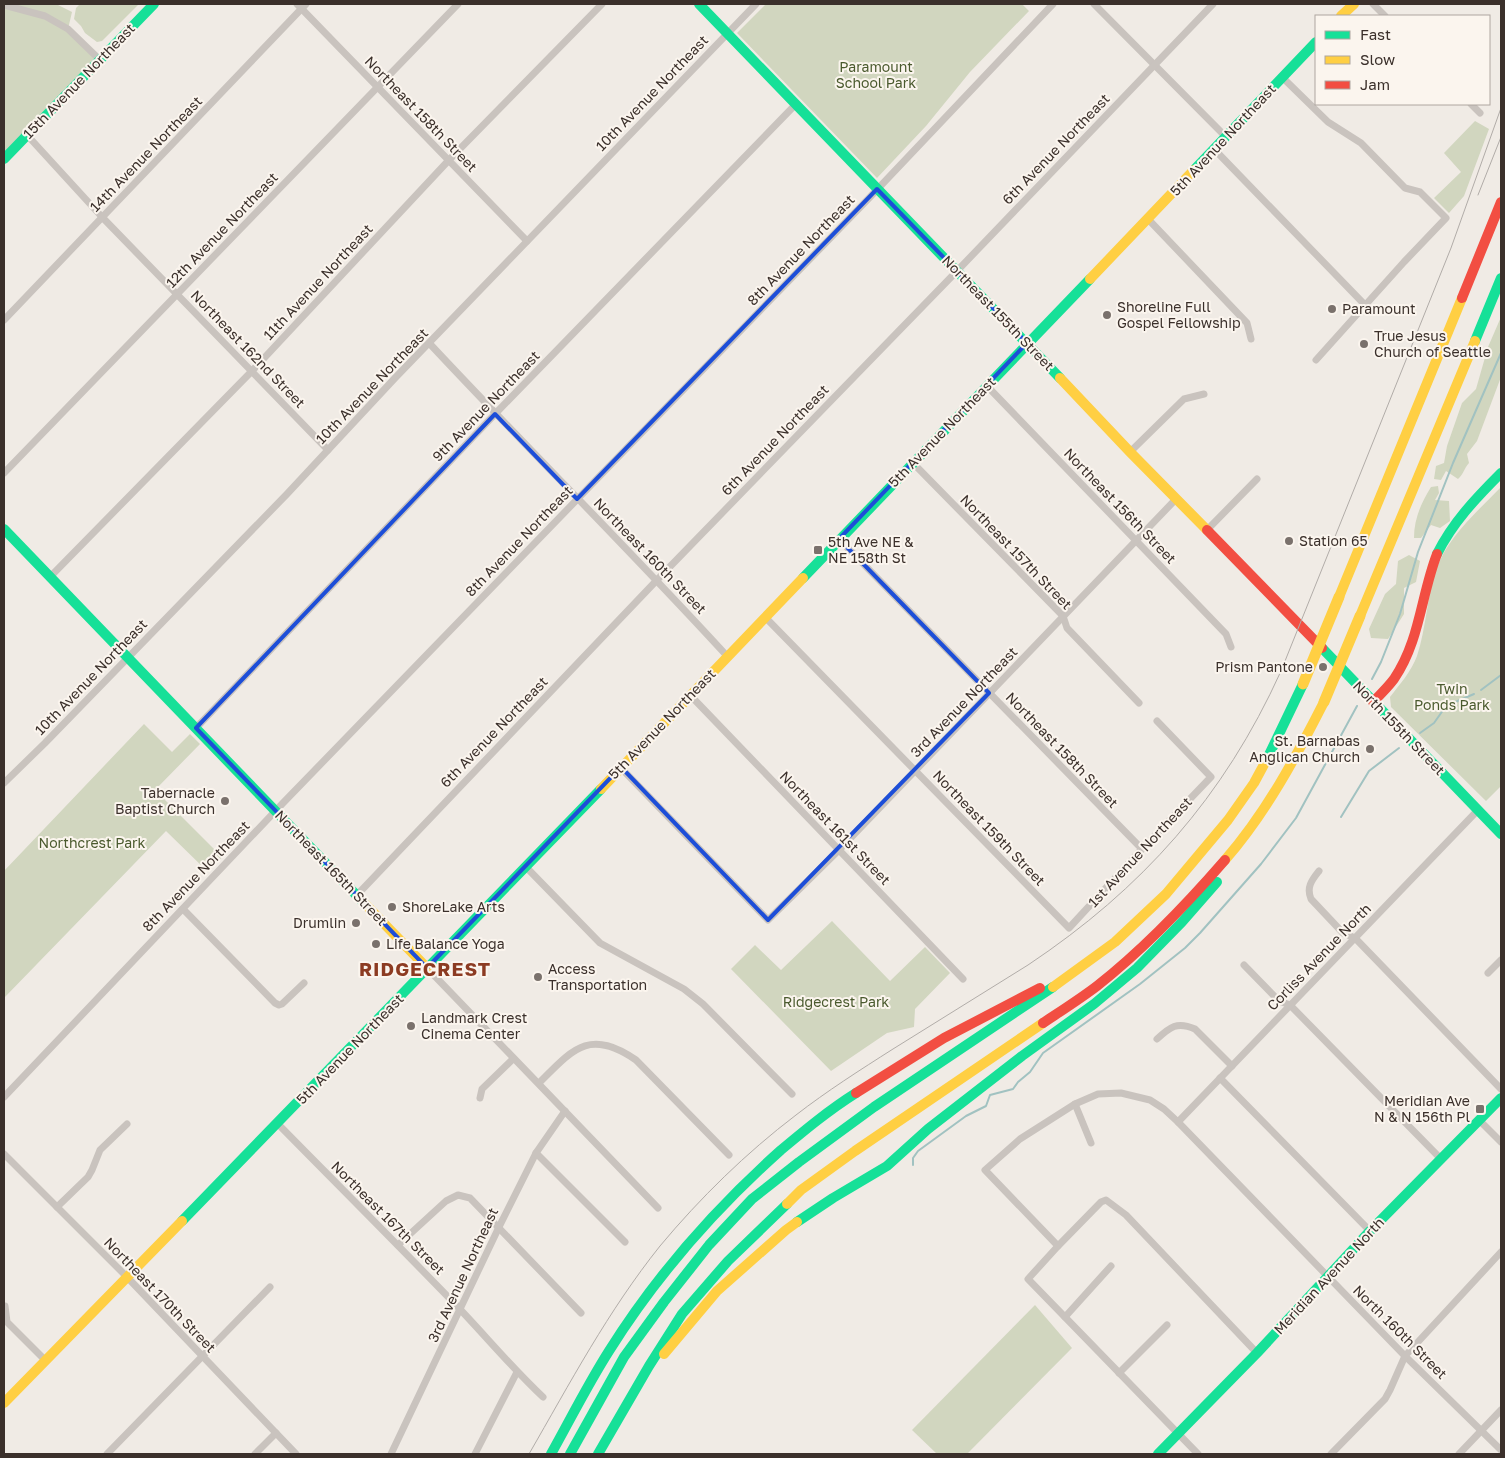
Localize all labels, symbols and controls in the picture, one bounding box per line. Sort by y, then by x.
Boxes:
legend [1315,15,1490,105]
street label: 15th Avenue Northeast [19,20,138,142]
text: Fast [1360,25,1391,43]
street label: 10th Avenue Northeast [592,31,711,154]
text: Slow [1360,50,1395,68]
street label: Northeast 158th Street [362,52,481,175]
park label: Paramount School Park [836,58,916,91]
text: Jam [1360,75,1390,93]
street label: 5th Avenue Northeast [1166,80,1279,199]
street label: 6th Avenue Northeast [998,90,1113,207]
street label: 14th Avenue Northeast [86,92,205,215]
street label: 12th Avenue Northeast [162,169,281,291]
street label: 8th Avenue Northeast [743,191,858,309]
street label: 11th Avenue Northeast [260,220,376,343]
street label: Northeast 155th Street [939,251,1058,374]
street label: Northeast 162nd Street [188,286,309,411]
place label: Shoreline Full Gospel Fellowship [1117,298,1241,331]
place label: Paramount [1342,300,1416,317]
marker: Paramount [1326,303,1338,315]
marker: Shoreline Full Gospel Fellowship [1101,309,1113,321]
street label: 10th Avenue Northeast [312,324,431,447]
place label: True Jesus Church of Seattle [1374,327,1491,360]
marker: True Jesus Church of Seattle [1358,338,1370,350]
street label: 9th Avenue Northeast [428,347,543,464]
street label: 5th Avenue Northeast [885,373,999,490]
street label: 6th Avenue Northeast [717,381,832,498]
street label: Northeast 156th Street [1061,444,1180,567]
street label: 8th Avenue Northeast [461,482,576,600]
street label: Northeast 157th Street [957,491,1076,613]
street label: Northeast 160th Street [591,494,710,617]
place label: Station 65 [1299,532,1368,549]
place label: 5th Ave NE & NE 158th St [828,533,914,566]
marker: Station 65 [1283,535,1295,547]
marker: 5th Ave NE & NE 158th St [812,544,824,556]
street label: 10th Avenue Northeast [31,615,150,738]
street label: 3rd Avenue Northeast [907,643,1021,760]
place label: Prism Pantone [1215,658,1313,675]
marker: Prism Pantone [1317,661,1329,673]
street label: 5th Avenue Northeast [605,665,719,782]
street label: 6th Avenue Northeast [436,673,551,790]
street label: North 155th Street [1350,677,1449,778]
park label: Twin Ponds Park [1414,680,1490,713]
street label: Northeast 158th Street [1003,688,1122,811]
place label: St. Barnabas Anglican Church [1249,732,1360,765]
marker: St. Barnabas Anglican Church [1364,743,1376,755]
street label: Northeast 159th Street [930,766,1049,889]
street label: Northeast 161st Street [777,767,894,888]
place label: Tabernacle Baptist Church [115,784,215,817]
street label: 1st Avenue Northeast [1084,793,1195,910]
marker: Tabernacle Baptist Church [219,795,231,807]
street label: Northeast 165th Street [272,806,391,929]
street label: 8th Avenue Northeast [138,817,253,935]
park label: Northcrest Park [39,834,146,851]
place label: ShoreLake Arts [402,898,505,915]
street label: Corliss Avenue North [1263,900,1374,1014]
marker: ShoreLake Arts [386,901,398,913]
place label: Drumlin [293,914,346,931]
marker: Drumlin [350,917,362,929]
place label: Life Balance Yoga [386,935,505,952]
marker: Life Balance Yoga [370,938,382,950]
district label: RIDGECREST [359,957,491,980]
place label: Access Transportation [548,960,647,993]
marker: Access Transportation [532,971,544,983]
street label: 5th Avenue Northeast [293,990,407,1107]
park label: Ridgecrest Park [783,993,889,1010]
place label: Landmark Crest Cinema Center [421,1009,527,1042]
marker: Landmark Crest Cinema Center [405,1020,417,1032]
place label: Meridian Ave N & N 156th Pl [1374,1092,1470,1125]
marker: Meridian Ave N & N 156th Pl [1474,1103,1486,1115]
street label: Northeast 167th Street [328,1157,449,1278]
street label: 3rd Avenue Northeast [424,1205,501,1345]
street label: Meridian Avenue North [1270,1214,1387,1338]
street label: Northeast 170th Street [101,1234,220,1356]
street label: North 160th Street [1350,1281,1451,1382]

